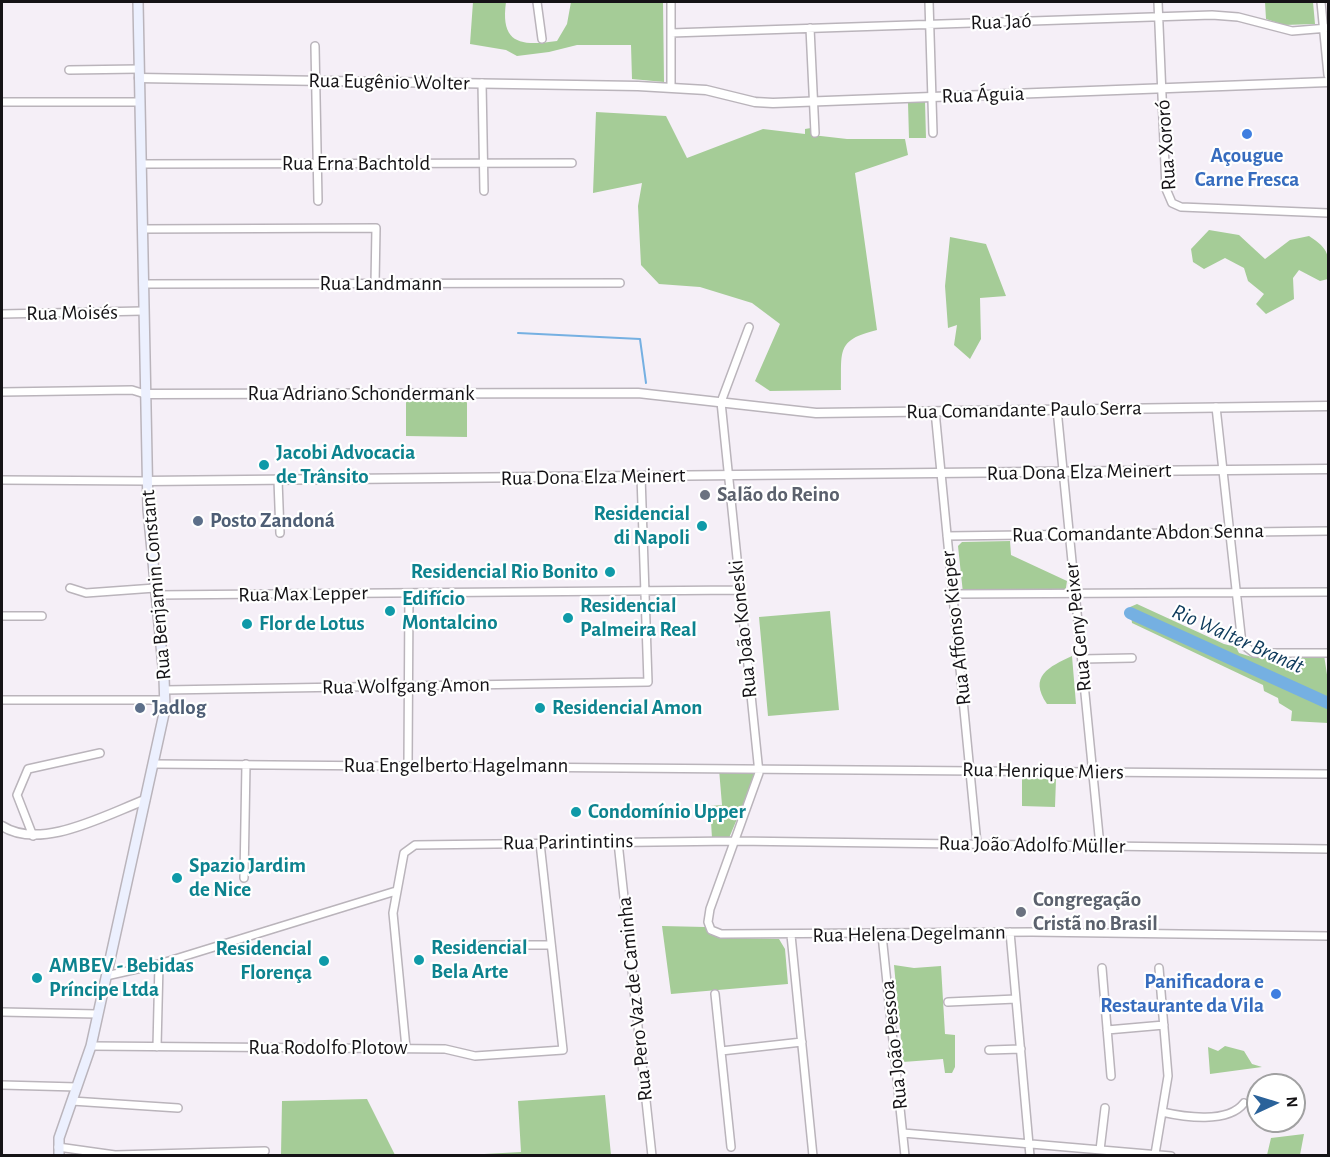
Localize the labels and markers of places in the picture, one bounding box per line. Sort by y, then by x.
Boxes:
marker: Açougue Carne Fresca [1240,127,1254,141]
place label: Açougue Carne Fresca [1195,143,1299,193]
place label: Jacobi Advocacia de Trânsito [276,440,415,490]
marker: Jacobi Advocacia de Trânsito [257,458,271,472]
place label: Salão do Reino [717,482,840,508]
marker: Salão do Reino [698,488,712,502]
place label: Residencial di Napoli [594,501,690,551]
place label: Posto Zandoná [210,508,335,534]
marker: Posto Zandoná [191,514,205,528]
marker: Residencial di Napoli [695,519,709,533]
place label: Residencial Rio Bonito [411,559,598,585]
marker: Residencial Rio Bonito [603,565,617,579]
place label: Edifício Montalcino [402,586,498,636]
place label: Residencial Palmeira Real [580,593,697,643]
marker: Edifício Montalcino [383,604,397,618]
place label: Flor de Lotus [259,611,365,637]
marker: Residencial Palmeira Real [561,611,575,625]
marker: Flor de Lotus [240,617,254,631]
place label: Jadlog [152,695,206,721]
place label: Residencial Amon [552,695,702,721]
marker: Jadlog [133,701,147,715]
marker: Residencial Amon [533,701,547,715]
place label: Condomínio Upper [588,799,746,825]
marker: Condomínio Upper [569,805,583,819]
place label: Spazio Jardim de Nice [189,853,306,903]
marker: Spazio Jardim de Nice [170,871,184,885]
place label: Congregação Cristã no Brasil [1033,887,1158,937]
marker: Congregação Cristã no Brasil [1014,905,1028,919]
place label: Residencial Bela Arte [431,935,527,985]
place label: Residencial Florença [216,936,312,986]
place label: AMBEV - Bebidas Príncipe Ltda [49,953,194,1003]
marker: Residencial Bela Arte [412,953,426,967]
marker: Residencial Florença [317,954,331,968]
place label: Panificadora e Restaurante da Vila [1100,969,1264,1019]
marker: AMBEV - Bebidas Príncipe Ltda [30,971,44,985]
marker: Panificadora e Restaurante da Vila [1269,987,1283,1001]

